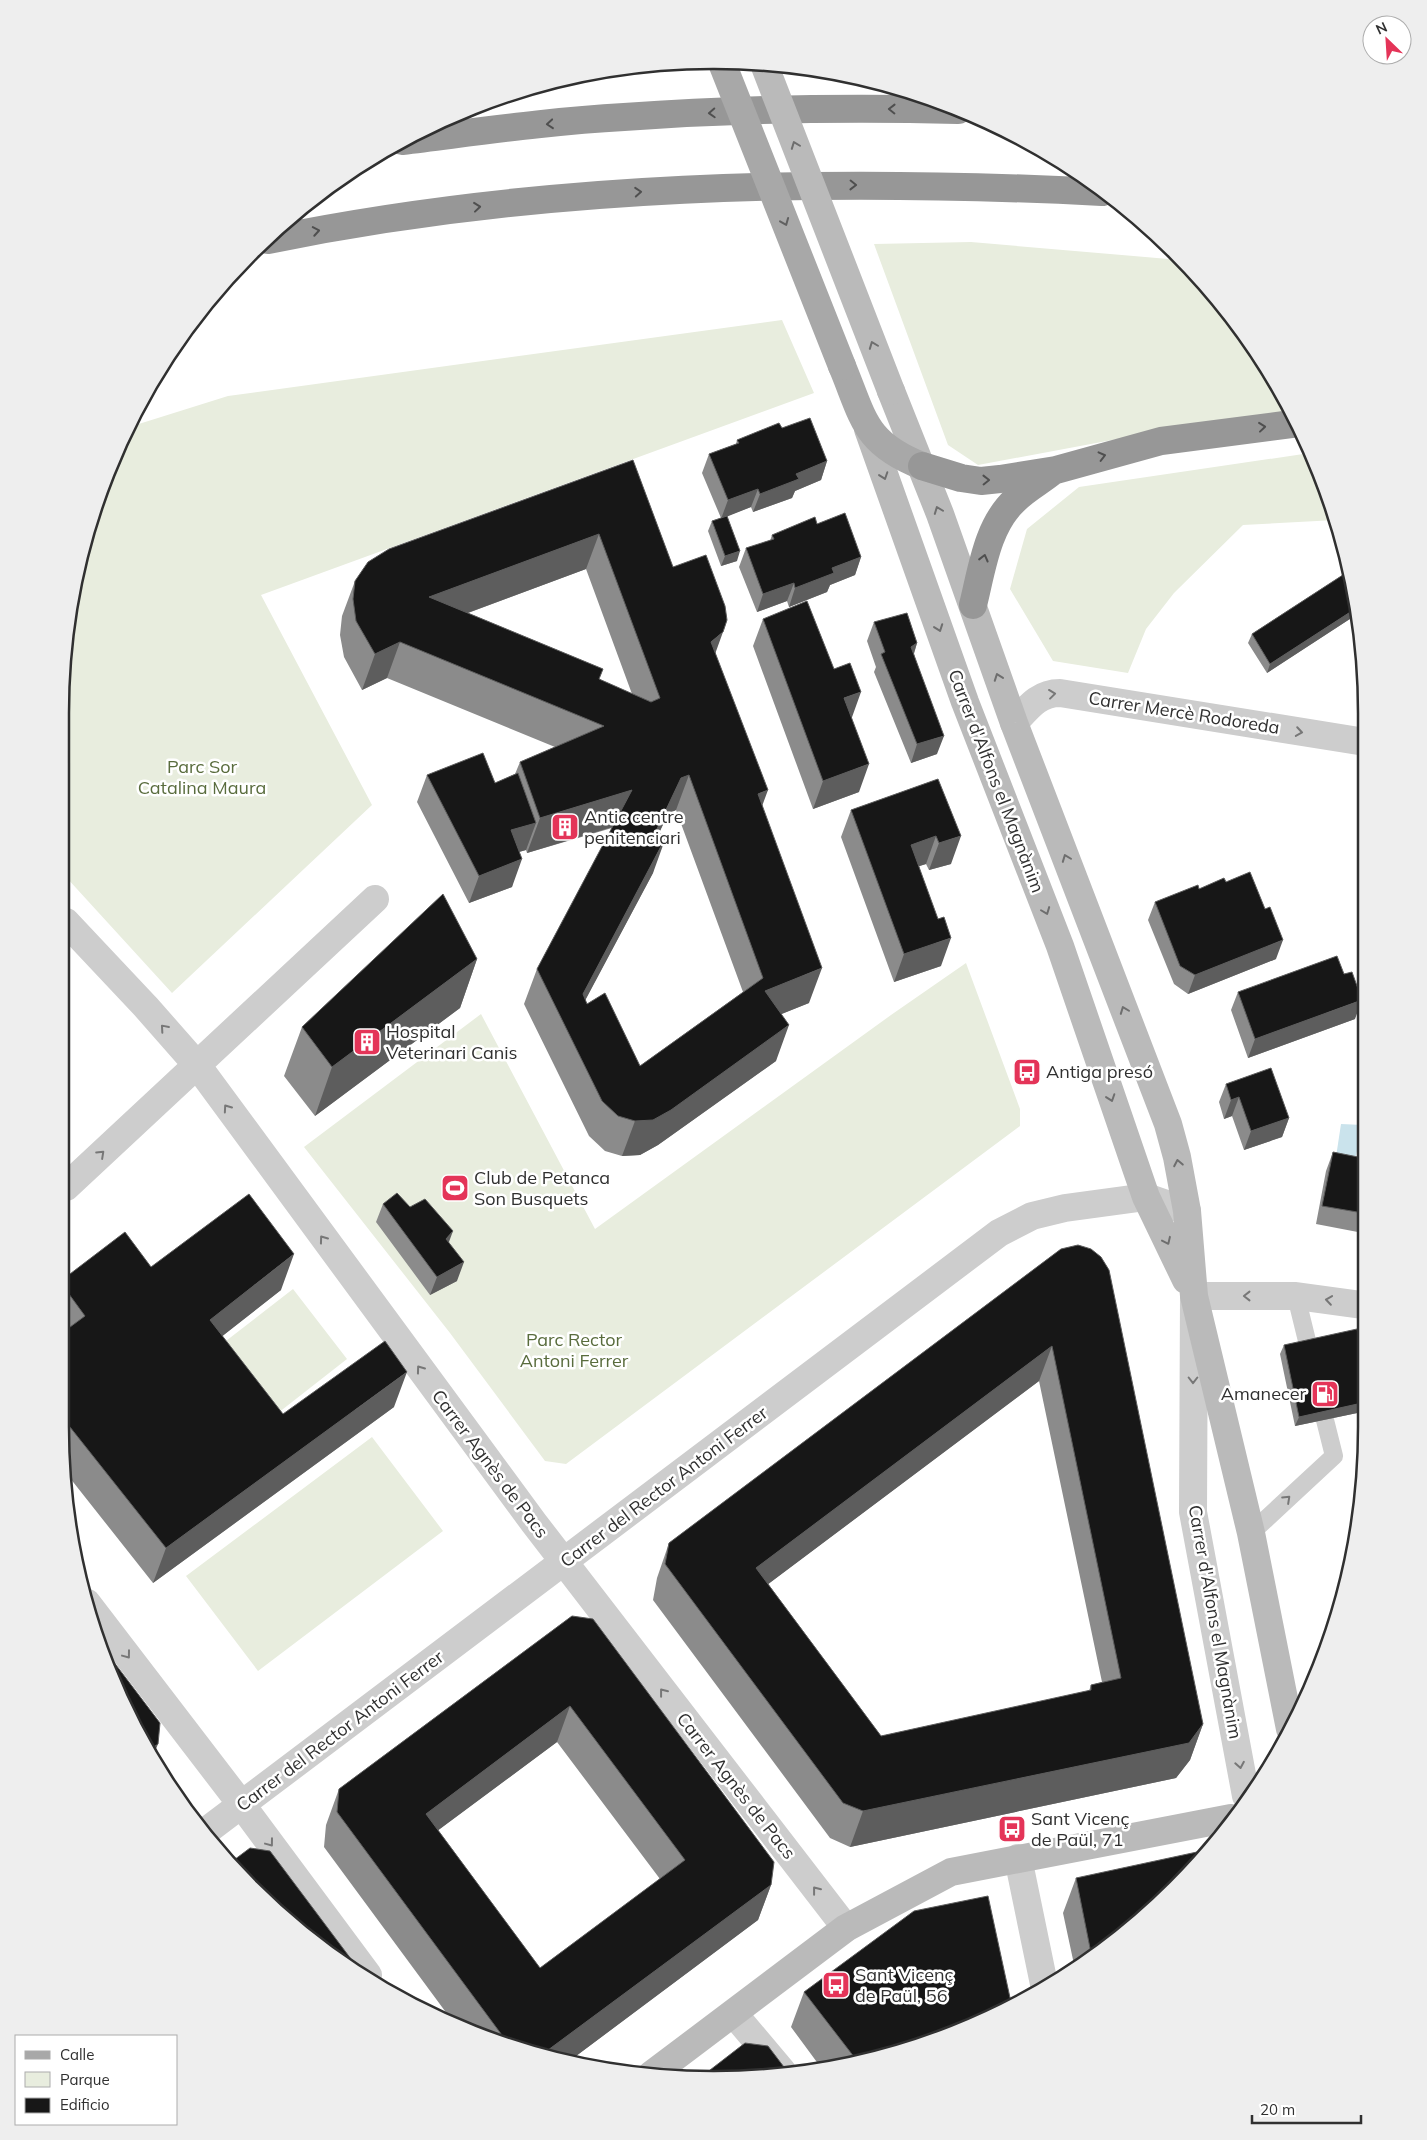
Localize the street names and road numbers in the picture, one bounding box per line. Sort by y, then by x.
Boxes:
street label: Carrer d'Alfons el Magnànim [943,666,1050,896]
street label: Carrer Mercè Rodoreda [1087,686,1281,739]
street label: Carrer Agnès de Pacs [427,1385,554,1543]
street label: Carrer del Rector Antoni Ferrer [555,1401,772,1572]
street label: Carrer d'Alfons el Magnànim [1184,1503,1247,1741]
street label: Carrer del Rector Antoni Ferrer [231,1645,448,1816]
street label: Carrer Agnès de Pacs [672,1708,801,1864]

